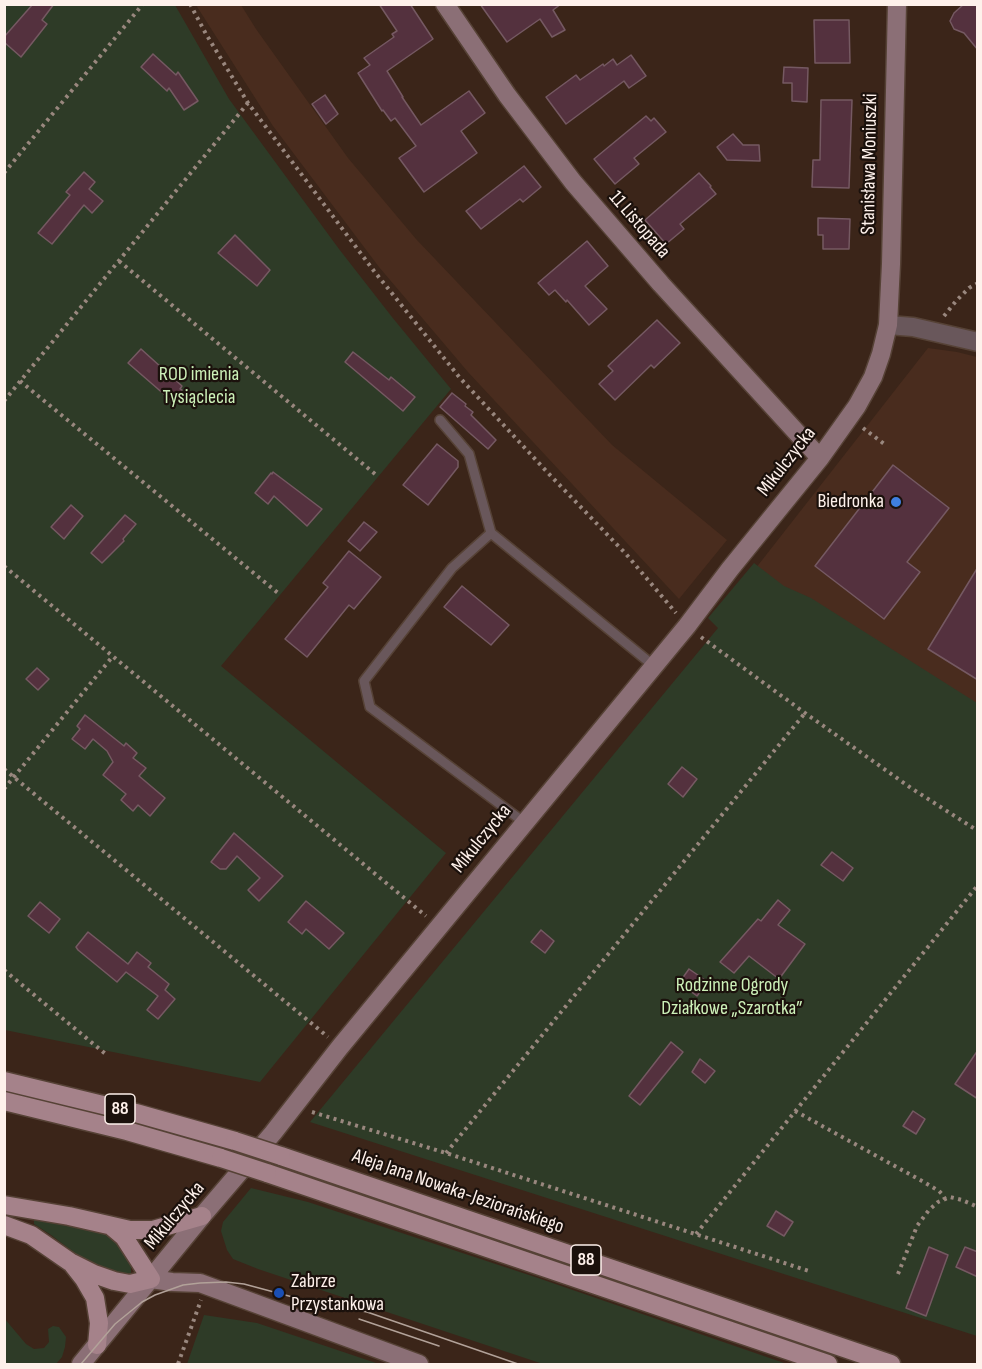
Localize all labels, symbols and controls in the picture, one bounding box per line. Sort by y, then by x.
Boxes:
street label: Stanisława Moniuszki [857,93,883,235]
street label: 11 Listopada [603,186,675,264]
park label: ROD imienia Tysiąclecia [159,363,239,410]
street label: Mikulczycka [752,423,822,501]
place label: Biedronka [817,490,884,514]
marker: Biedronka [889,495,903,509]
street label: Mikulczycka [447,800,517,878]
park label: Rodzinne Ogrody Działkowe „Szarotka” [661,974,803,1021]
road number: 88 [105,1094,135,1124]
street label: Aleja Jana Nowaka-Jeziorańskiego [349,1144,567,1240]
street label: Mikulczycka [140,1177,210,1255]
road number: 88 [571,1245,601,1275]
place label: Zabrze Przystankowa [291,1270,384,1317]
marker: Zabrze Przystankowa [272,1286,286,1300]

